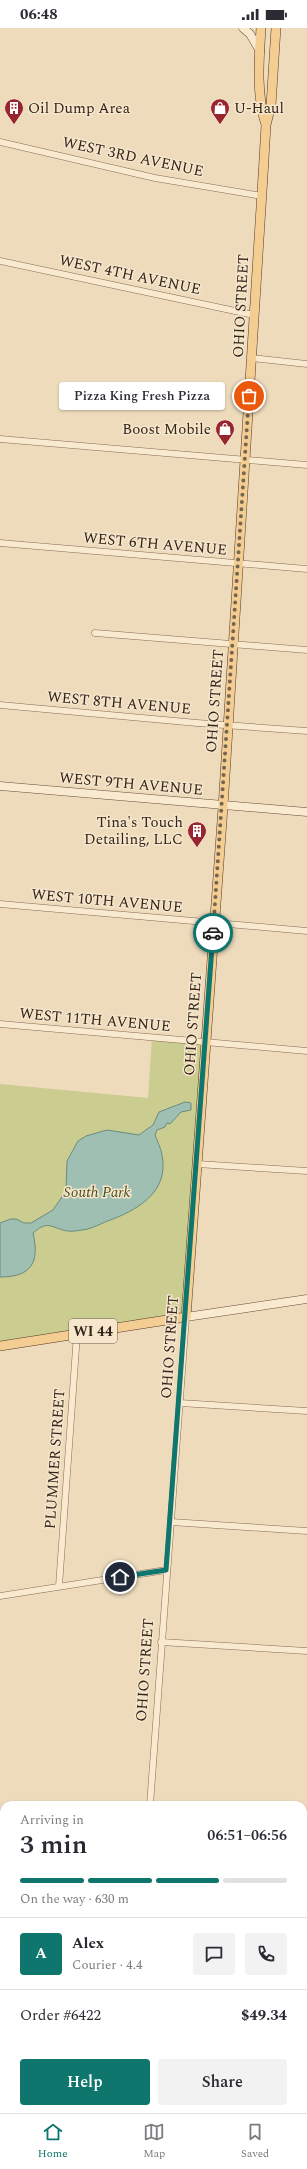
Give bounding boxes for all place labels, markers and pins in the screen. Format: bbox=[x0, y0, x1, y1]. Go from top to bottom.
building icon: Oil Dump Area bbox=[3, 97, 25, 125]
place label: Oil Dump Area bbox=[28, 97, 131, 120]
shop icon: U-Haul bbox=[209, 97, 231, 125]
place label: U-Haul bbox=[234, 97, 284, 120]
pin bbox=[232, 379, 266, 413]
callout: Pizza King Fresh Pizza bbox=[59, 382, 225, 410]
place label: Boost Mobile bbox=[122, 418, 211, 441]
shop icon: Boost Mobile bbox=[214, 418, 236, 446]
place label: Tina's Touch Detailing, LLC bbox=[84, 811, 183, 851]
building icon: Tina's Touch Detailing, LLC bbox=[186, 820, 208, 848]
pin bbox=[103, 1560, 137, 1594]

